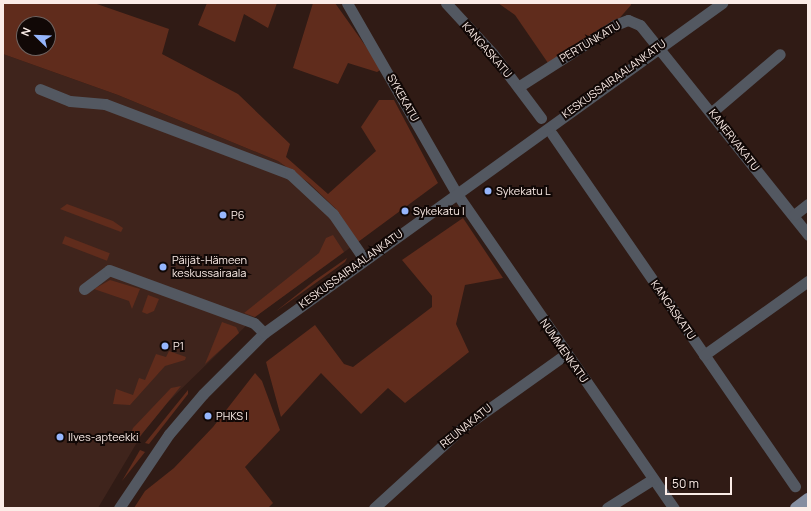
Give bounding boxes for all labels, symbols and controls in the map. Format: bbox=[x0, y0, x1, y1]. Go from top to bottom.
north arrow bbox=[16, 16, 56, 56]
street label: PERTUNKATU bbox=[557, 19, 623, 65]
street label: KANGASKATU bbox=[459, 20, 515, 80]
text: N bbox=[17, 25, 34, 38]
street label: KESKUSSAIRAALANKATU bbox=[560, 37, 668, 121]
street label: SYKEKATU bbox=[384, 72, 422, 124]
street label: KANERVAKATU bbox=[706, 107, 762, 173]
place label: Sykekatu L bbox=[496, 184, 551, 198]
marker: Sykekatu L bbox=[483, 186, 493, 196]
place label: Sykekatu I bbox=[413, 204, 465, 218]
marker: Sykekatu I bbox=[400, 206, 410, 216]
place label: P6 bbox=[231, 208, 244, 222]
marker: P6 bbox=[218, 210, 228, 220]
street label: KESKUSSAIRAALANKATU bbox=[297, 227, 405, 311]
place label: Päijät-Hämeen keskussairaala bbox=[172, 254, 247, 280]
marker: Päijät-Hämeen keskussairaala bbox=[157, 261, 169, 273]
street label: KANGASKATU bbox=[648, 278, 698, 342]
street label: NUMMENKATU bbox=[537, 317, 591, 385]
place label: P1 bbox=[173, 339, 184, 353]
marker: P1 bbox=[160, 341, 170, 351]
street label: REUNAKATU bbox=[438, 401, 494, 451]
place label: PHKS I bbox=[216, 409, 248, 423]
marker: PHKS I bbox=[203, 411, 213, 421]
place label: Ilves-apteekki bbox=[68, 430, 138, 444]
marker: Ilves-apteekki bbox=[55, 432, 65, 442]
scale bar bbox=[667, 469, 734, 495]
text: 50 m bbox=[672, 475, 699, 492]

